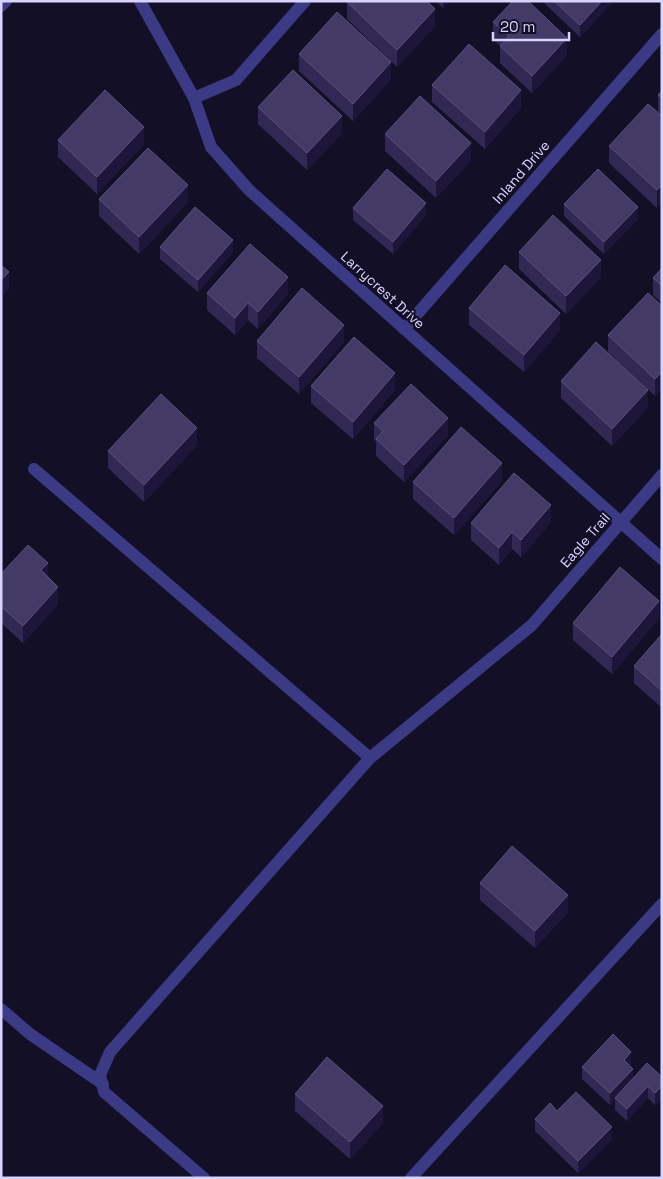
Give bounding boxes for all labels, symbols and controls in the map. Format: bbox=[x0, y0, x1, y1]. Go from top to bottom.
scale bar bbox=[493, 10, 569, 42]
text: 20 m bbox=[500, 17, 535, 36]
street label: Inland Drive bbox=[489, 137, 553, 207]
street label: Larrycrest Drive bbox=[337, 247, 429, 333]
street label: Eagle Trail bbox=[556, 509, 614, 571]

